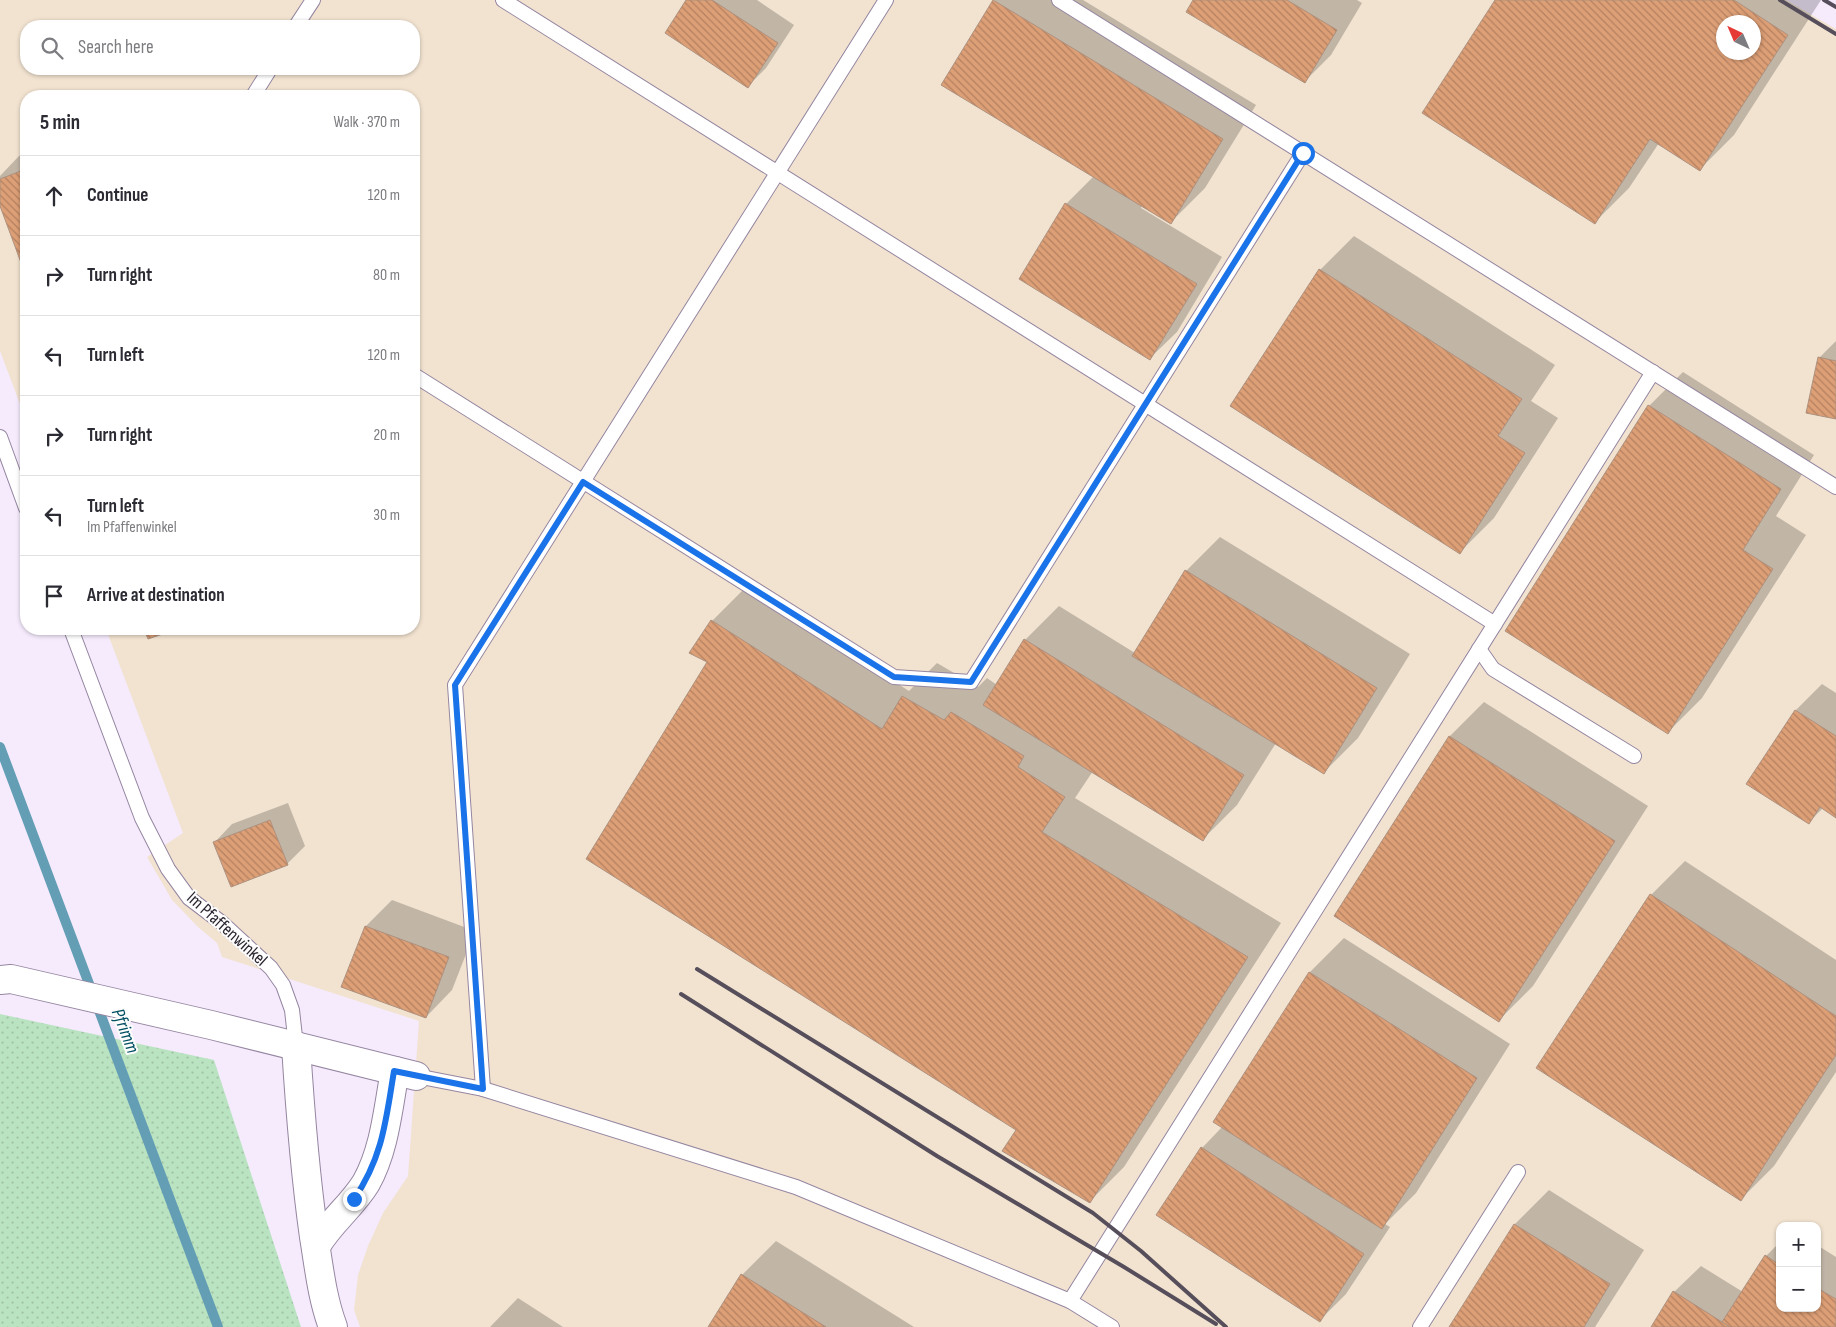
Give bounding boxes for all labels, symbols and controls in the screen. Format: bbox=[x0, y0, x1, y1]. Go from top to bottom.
north arrow bbox=[1716, 15, 1761, 60]
search box bbox=[20, 20, 420, 75]
icon: search bbox=[38, 34, 66, 62]
text: Search here bbox=[78, 36, 154, 59]
text: 5 min bbox=[40, 110, 80, 135]
text: Walk · 370 m bbox=[333, 113, 400, 132]
route start bbox=[1292, 142, 1315, 165]
icon: ahead bbox=[40, 182, 68, 210]
text: Continue bbox=[87, 184, 148, 207]
text: 120 m bbox=[368, 186, 400, 205]
icon: right bbox=[40, 262, 68, 290]
text: Turn right bbox=[87, 264, 152, 287]
text: 80 m bbox=[373, 266, 400, 285]
icon: left bbox=[40, 342, 68, 370]
text: Turn left bbox=[87, 344, 144, 367]
text: 120 m bbox=[368, 346, 400, 365]
icon: right bbox=[40, 422, 68, 450]
text: Turn right bbox=[87, 424, 152, 447]
text: 20 m bbox=[373, 426, 400, 445]
text: Turn left bbox=[87, 495, 144, 518]
icon: left bbox=[40, 502, 68, 530]
text: 30 m bbox=[373, 506, 400, 525]
text: Im Pfaffenwinkel bbox=[87, 518, 177, 537]
icon: arrive bbox=[40, 582, 68, 610]
text: Arrive at destination bbox=[87, 584, 225, 607]
street label: Im Pfaffenwinkel bbox=[182, 887, 272, 971]
water label: Pfrimm bbox=[106, 1005, 144, 1057]
route end bbox=[343, 1188, 366, 1211]
map controls bbox=[1776, 1222, 1821, 1312]
button: + bbox=[1776, 1222, 1821, 1267]
button: − bbox=[1776, 1267, 1821, 1312]

